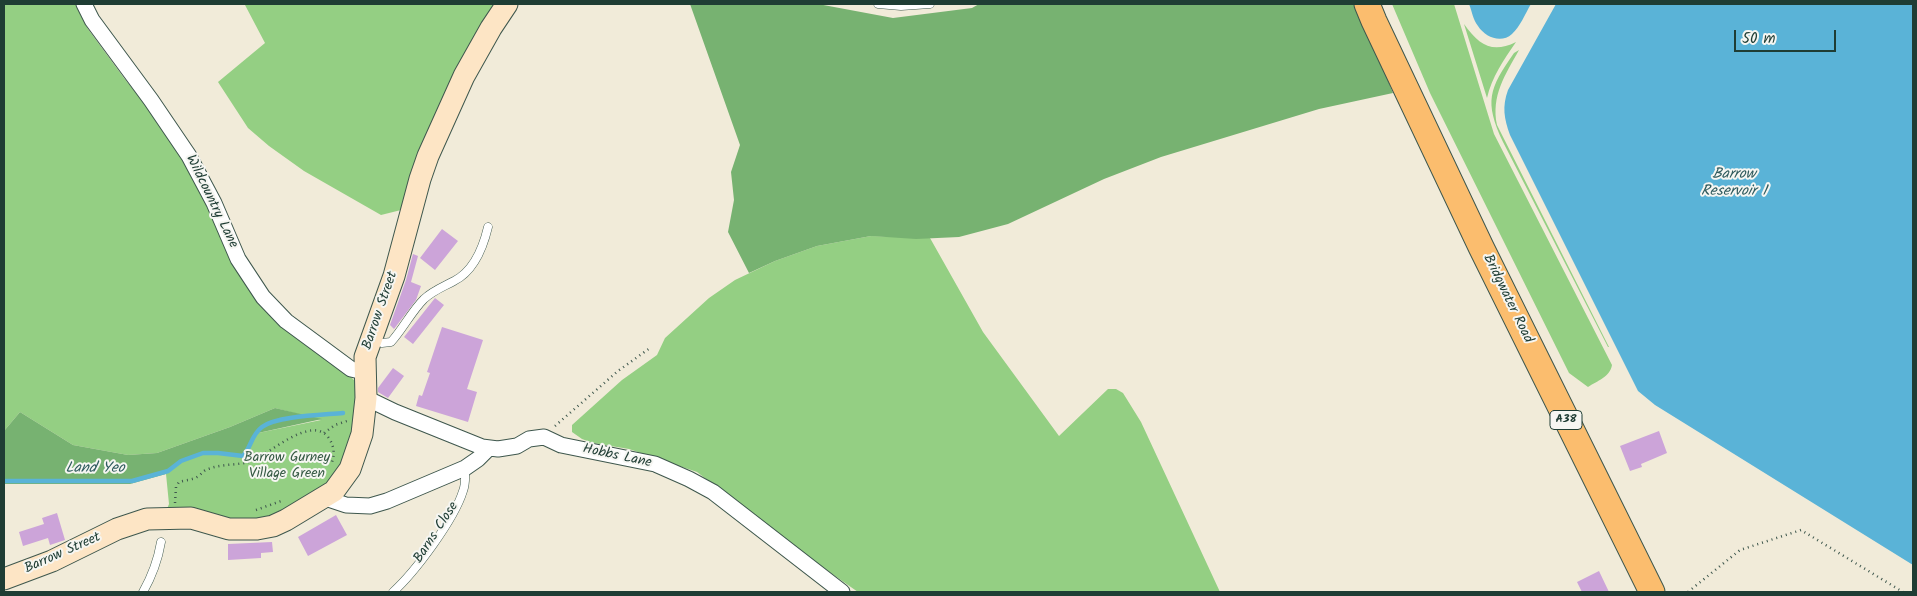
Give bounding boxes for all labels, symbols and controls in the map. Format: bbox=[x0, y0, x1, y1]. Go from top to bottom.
scale bar bbox=[1737, 20, 1840, 52]
text: 50 m bbox=[1742, 27, 1776, 51]
street label: Wildcountry Lane bbox=[181, 153, 241, 251]
water label: Barrow Reservoir 1 bbox=[1701, 166, 1767, 201]
street label: Bridgwater Road bbox=[1478, 252, 1536, 346]
street label: Barrow Street bbox=[360, 270, 402, 352]
road number: A38 bbox=[1550, 410, 1582, 430]
street label: Hobbs Lane bbox=[581, 442, 653, 472]
park label: Barrow Gurney Village Green bbox=[244, 451, 330, 484]
water label: Land Yeo bbox=[66, 460, 124, 478]
street label: Barns Close bbox=[411, 499, 463, 567]
street label: Barrow Street bbox=[22, 530, 104, 578]

